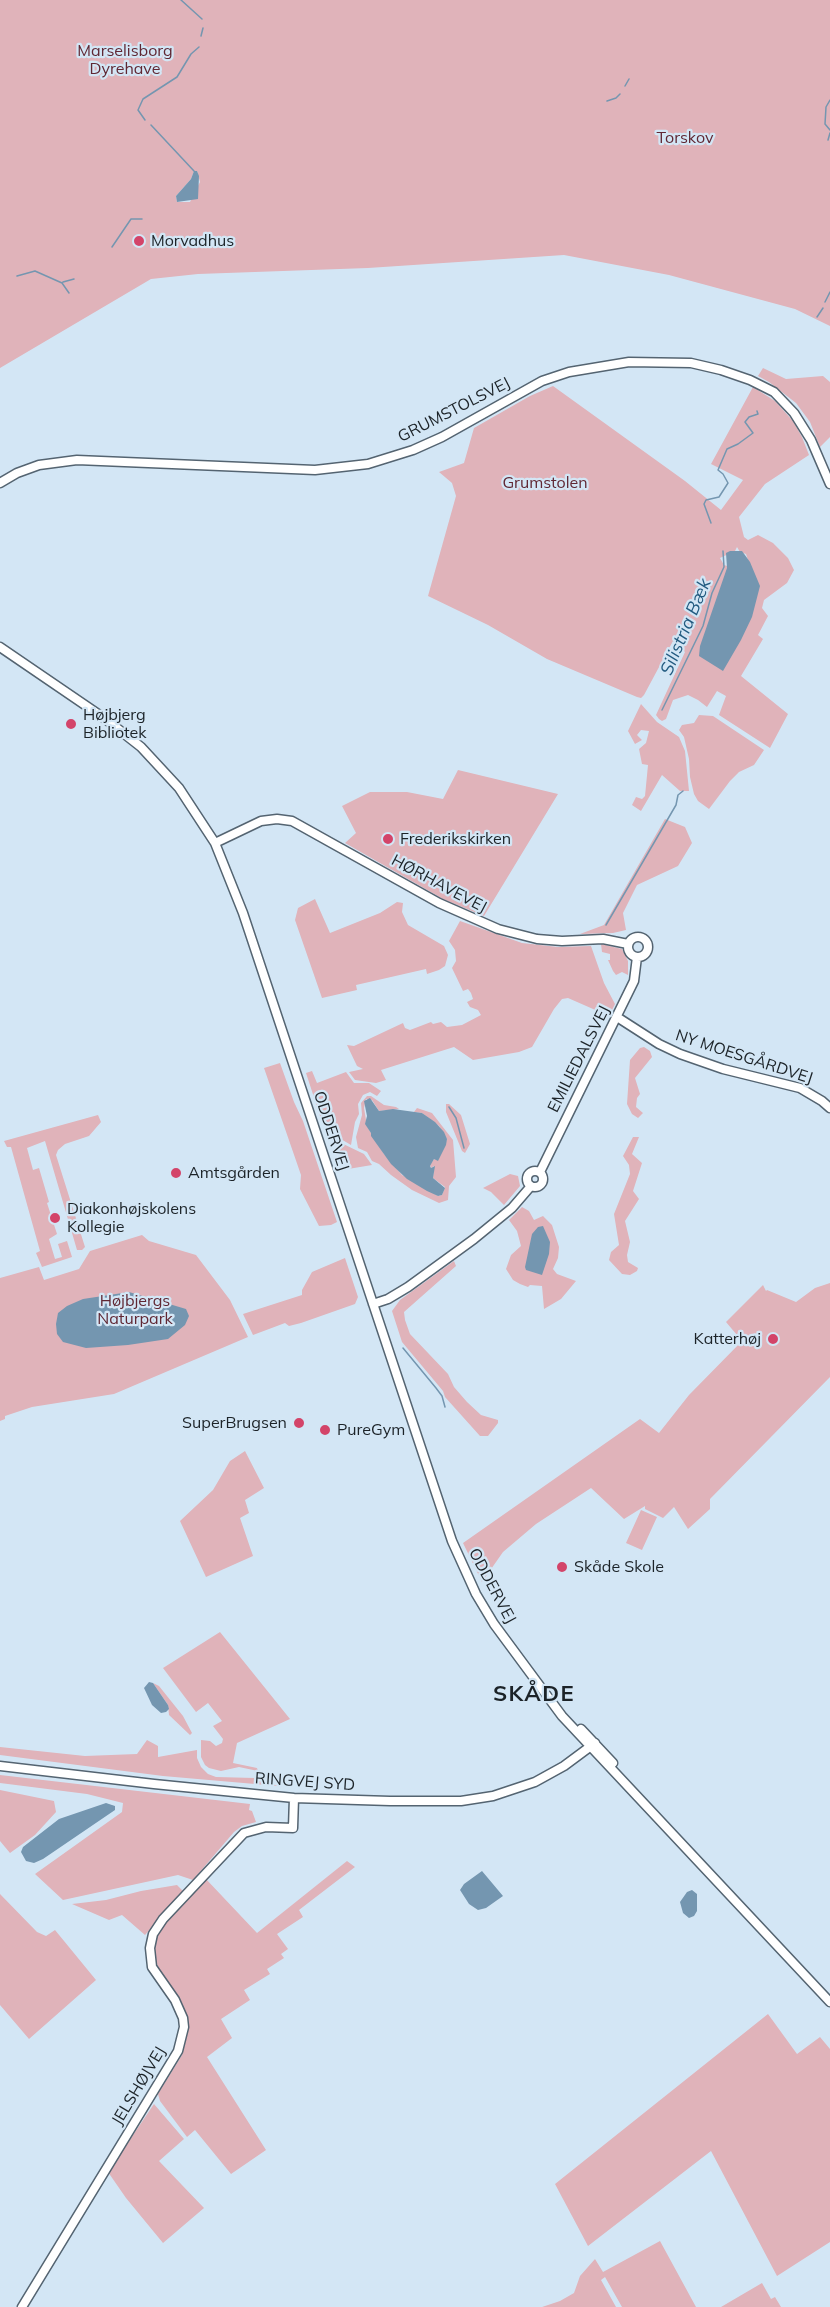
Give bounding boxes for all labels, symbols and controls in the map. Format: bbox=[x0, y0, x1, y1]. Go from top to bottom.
park label: Marselisborg Dyrehave bbox=[77, 41, 173, 79]
park label: Torskov bbox=[657, 128, 713, 148]
place label: Morvadhus bbox=[151, 231, 234, 251]
marker: Morvadhus bbox=[132, 234, 146, 248]
street label: GRUMSTOLSVEJ bbox=[395, 373, 513, 447]
park label: Grumstolen bbox=[502, 473, 588, 493]
water label: Silistria Bæk bbox=[656, 575, 716, 679]
place label: Højbjerg Bibliotek bbox=[83, 705, 146, 743]
marker: Højbjerg Bibliotek bbox=[64, 717, 78, 731]
place label: Frederikskirken bbox=[400, 829, 511, 849]
marker: Frederikskirken bbox=[381, 832, 395, 846]
street label: HØRHAVEVEJ bbox=[388, 851, 490, 917]
street label: EMILIEDALSVEJ bbox=[544, 1002, 614, 1116]
street label: NY MOESGÅRDVEJ bbox=[673, 1026, 815, 1088]
street label: ODDERVEJ bbox=[309, 1089, 353, 1173]
place label: Amtsgården bbox=[188, 1163, 280, 1183]
marker: Amtsgården bbox=[169, 1166, 183, 1180]
place label: Diakonhøjskolens Kollegie bbox=[67, 1199, 196, 1237]
marker: Diakonhøjskolens Kollegie bbox=[48, 1211, 62, 1225]
park label: Højbjergs Naturpark bbox=[97, 1291, 173, 1329]
place label: Katterhøj bbox=[694, 1329, 761, 1349]
marker: Katterhøj bbox=[766, 1332, 780, 1346]
place label: SuperBrugsen bbox=[182, 1413, 287, 1433]
marker: SuperBrugsen bbox=[292, 1416, 306, 1430]
place label: PureGym bbox=[337, 1420, 405, 1440]
marker: PureGym bbox=[318, 1423, 332, 1437]
street label: ODDERVEJ bbox=[464, 1545, 520, 1627]
place label: Skåde Skole bbox=[574, 1557, 664, 1577]
marker: Skåde Skole bbox=[555, 1560, 569, 1574]
district label: SKÅDE bbox=[493, 1681, 575, 1707]
street label: RINGVEJ SYD bbox=[254, 1769, 356, 1795]
street label: JELSHØJVEJ bbox=[108, 2043, 170, 2129]

